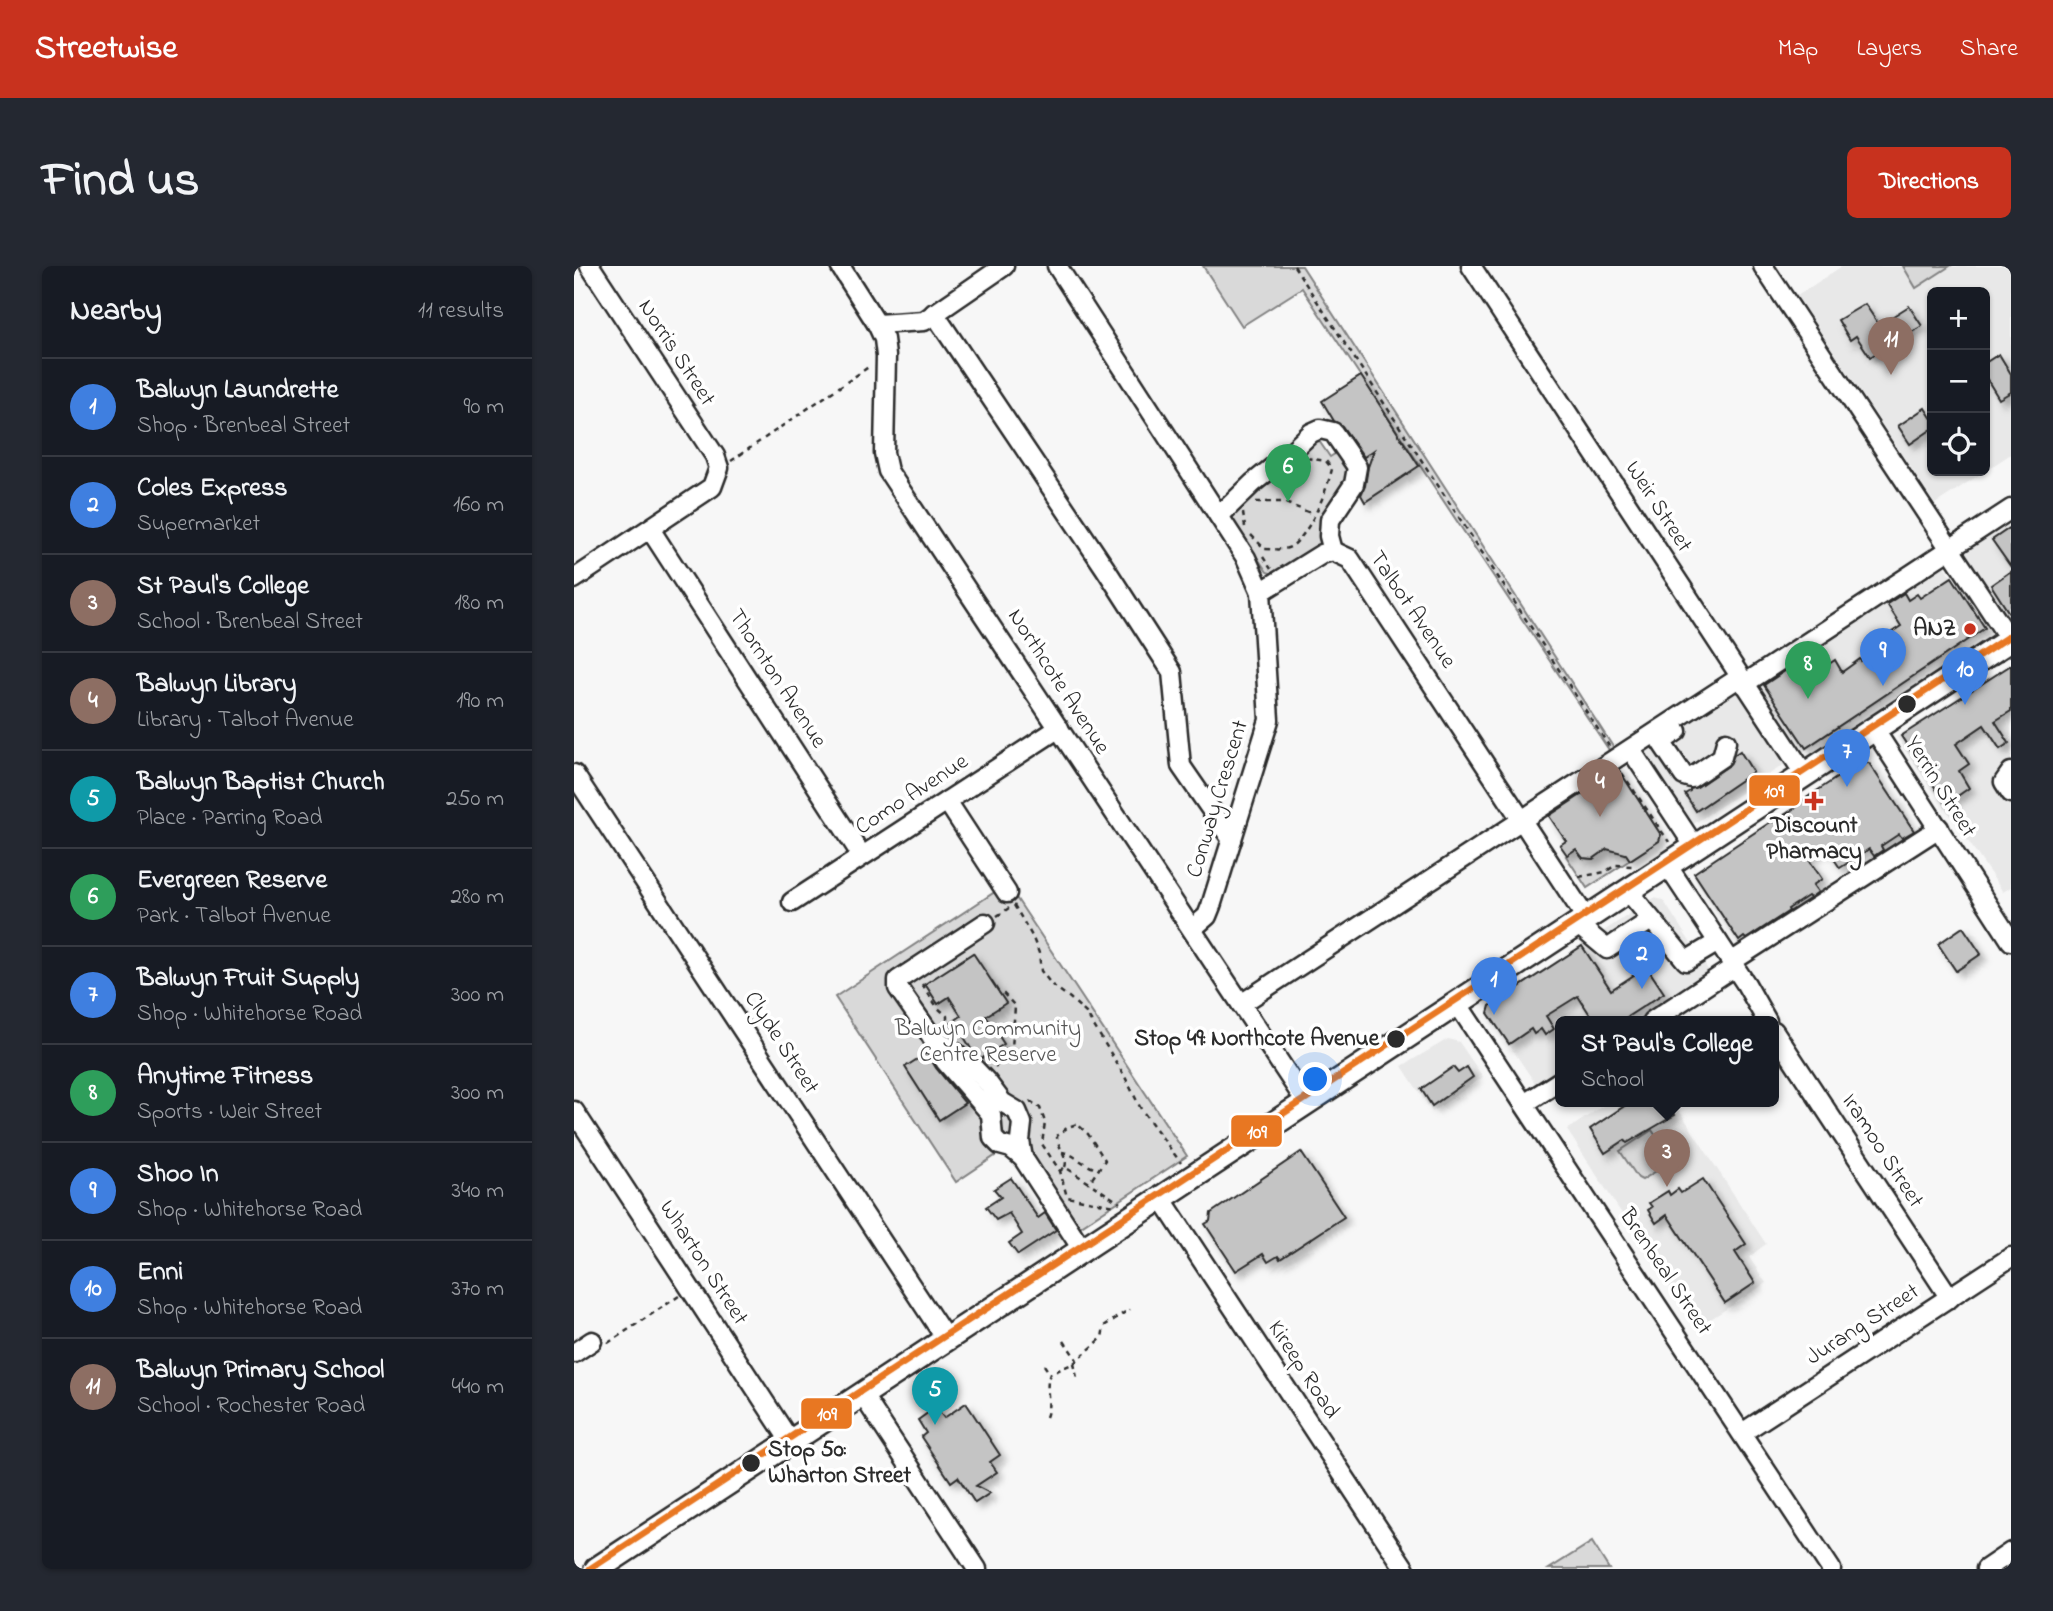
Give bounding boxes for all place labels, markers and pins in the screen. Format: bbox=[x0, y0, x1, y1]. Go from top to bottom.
pin: 11 bbox=[1868, 317, 1914, 375]
pin: 6 bbox=[1265, 444, 1311, 502]
place label: ANZ bbox=[1913, 613, 1956, 646]
marker: ANZ bbox=[1962, 621, 1978, 637]
pin: 9 bbox=[1860, 628, 1906, 686]
pin: 8 bbox=[1785, 641, 1831, 699]
pin: 10 bbox=[1942, 647, 1988, 705]
unlabelled marker bbox=[1896, 693, 1918, 715]
pin: 7 bbox=[1824, 729, 1870, 787]
pin: 4 bbox=[1577, 759, 1623, 817]
marker: Discount Pharmacy bbox=[1806, 793, 1822, 809]
place label: Discount Pharmacy bbox=[1766, 810, 1862, 871]
pin: 2 bbox=[1619, 931, 1665, 989]
pin: 1 bbox=[1471, 957, 1517, 1015]
place label: Stop 49: Northcote Avenue bbox=[1134, 1023, 1380, 1056]
marker: Stop 49: Northcote Avenue bbox=[1385, 1028, 1407, 1050]
pin: 3 bbox=[1644, 1129, 1690, 1187]
pin: 5 bbox=[912, 1367, 958, 1425]
place label: Stop 50: Wharton Street bbox=[768, 1434, 911, 1493]
marker: Stop 50: Wharton Street bbox=[740, 1452, 762, 1474]

